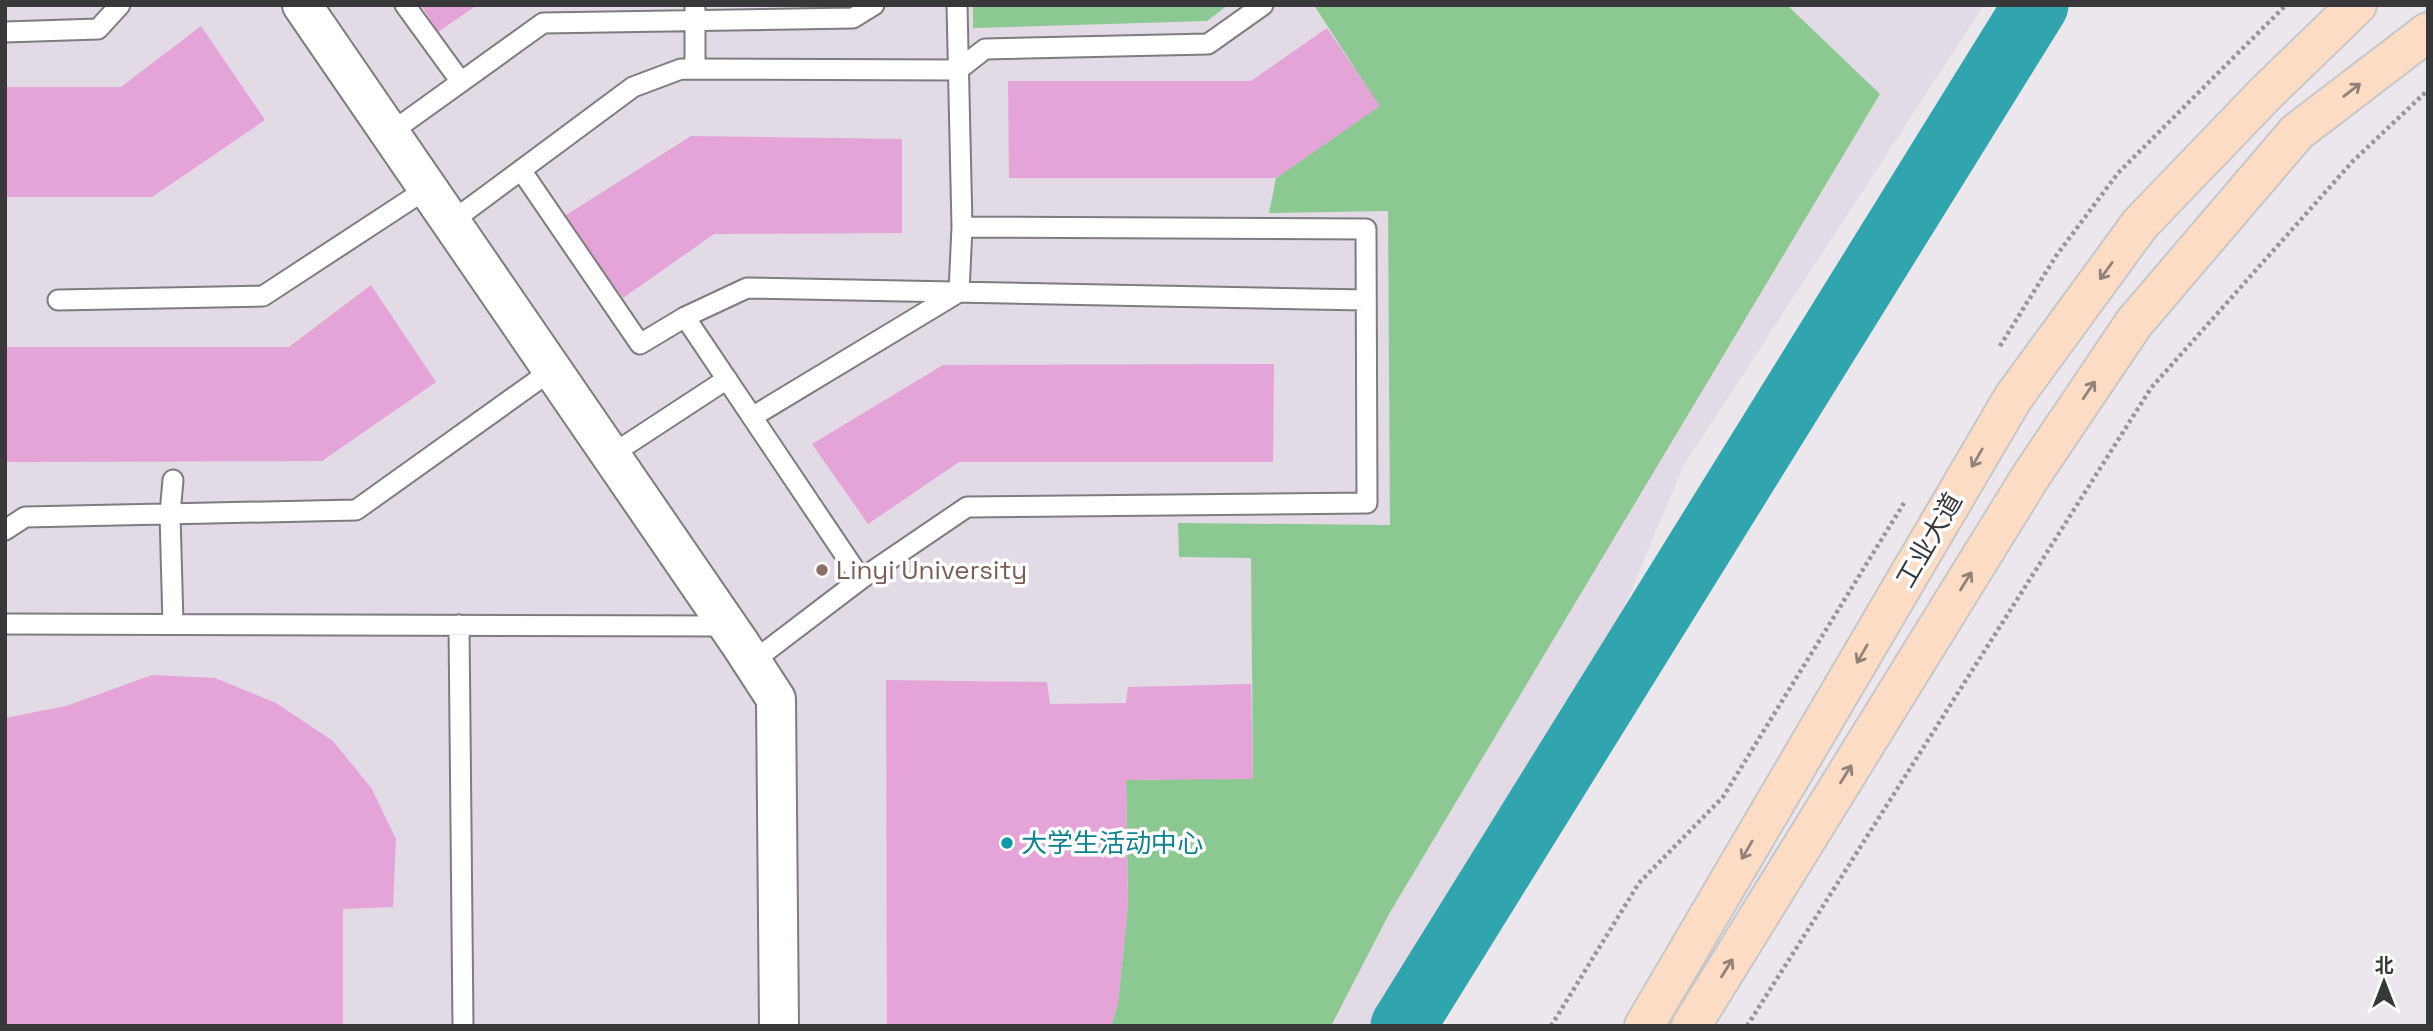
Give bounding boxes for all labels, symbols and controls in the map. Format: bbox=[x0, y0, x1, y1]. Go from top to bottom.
one-way arrow bbox=[2342, 83, 2360, 98]
one-way arrow bbox=[2099, 261, 2114, 280]
one-way arrow bbox=[2082, 380, 2096, 400]
one-way arrow bbox=[1970, 448, 1984, 468]
street label: 工业大道 bbox=[1888, 486, 1970, 594]
place label: Linyi University bbox=[836, 553, 1027, 587]
marker: Linyi University bbox=[814, 562, 830, 578]
one-way arrow bbox=[1959, 572, 1974, 591]
one-way arrow bbox=[1855, 644, 1869, 664]
one-way arrow bbox=[1840, 765, 1854, 785]
place label: 大学生活动中心 bbox=[1021, 826, 1203, 860]
marker: 大学生活动中心 bbox=[999, 835, 1015, 851]
one-way arrow bbox=[1740, 840, 1754, 860]
north arrow bbox=[2349, 947, 2419, 1017]
text: 北 bbox=[2374, 953, 2394, 978]
one-way arrow bbox=[1720, 958, 1734, 978]

